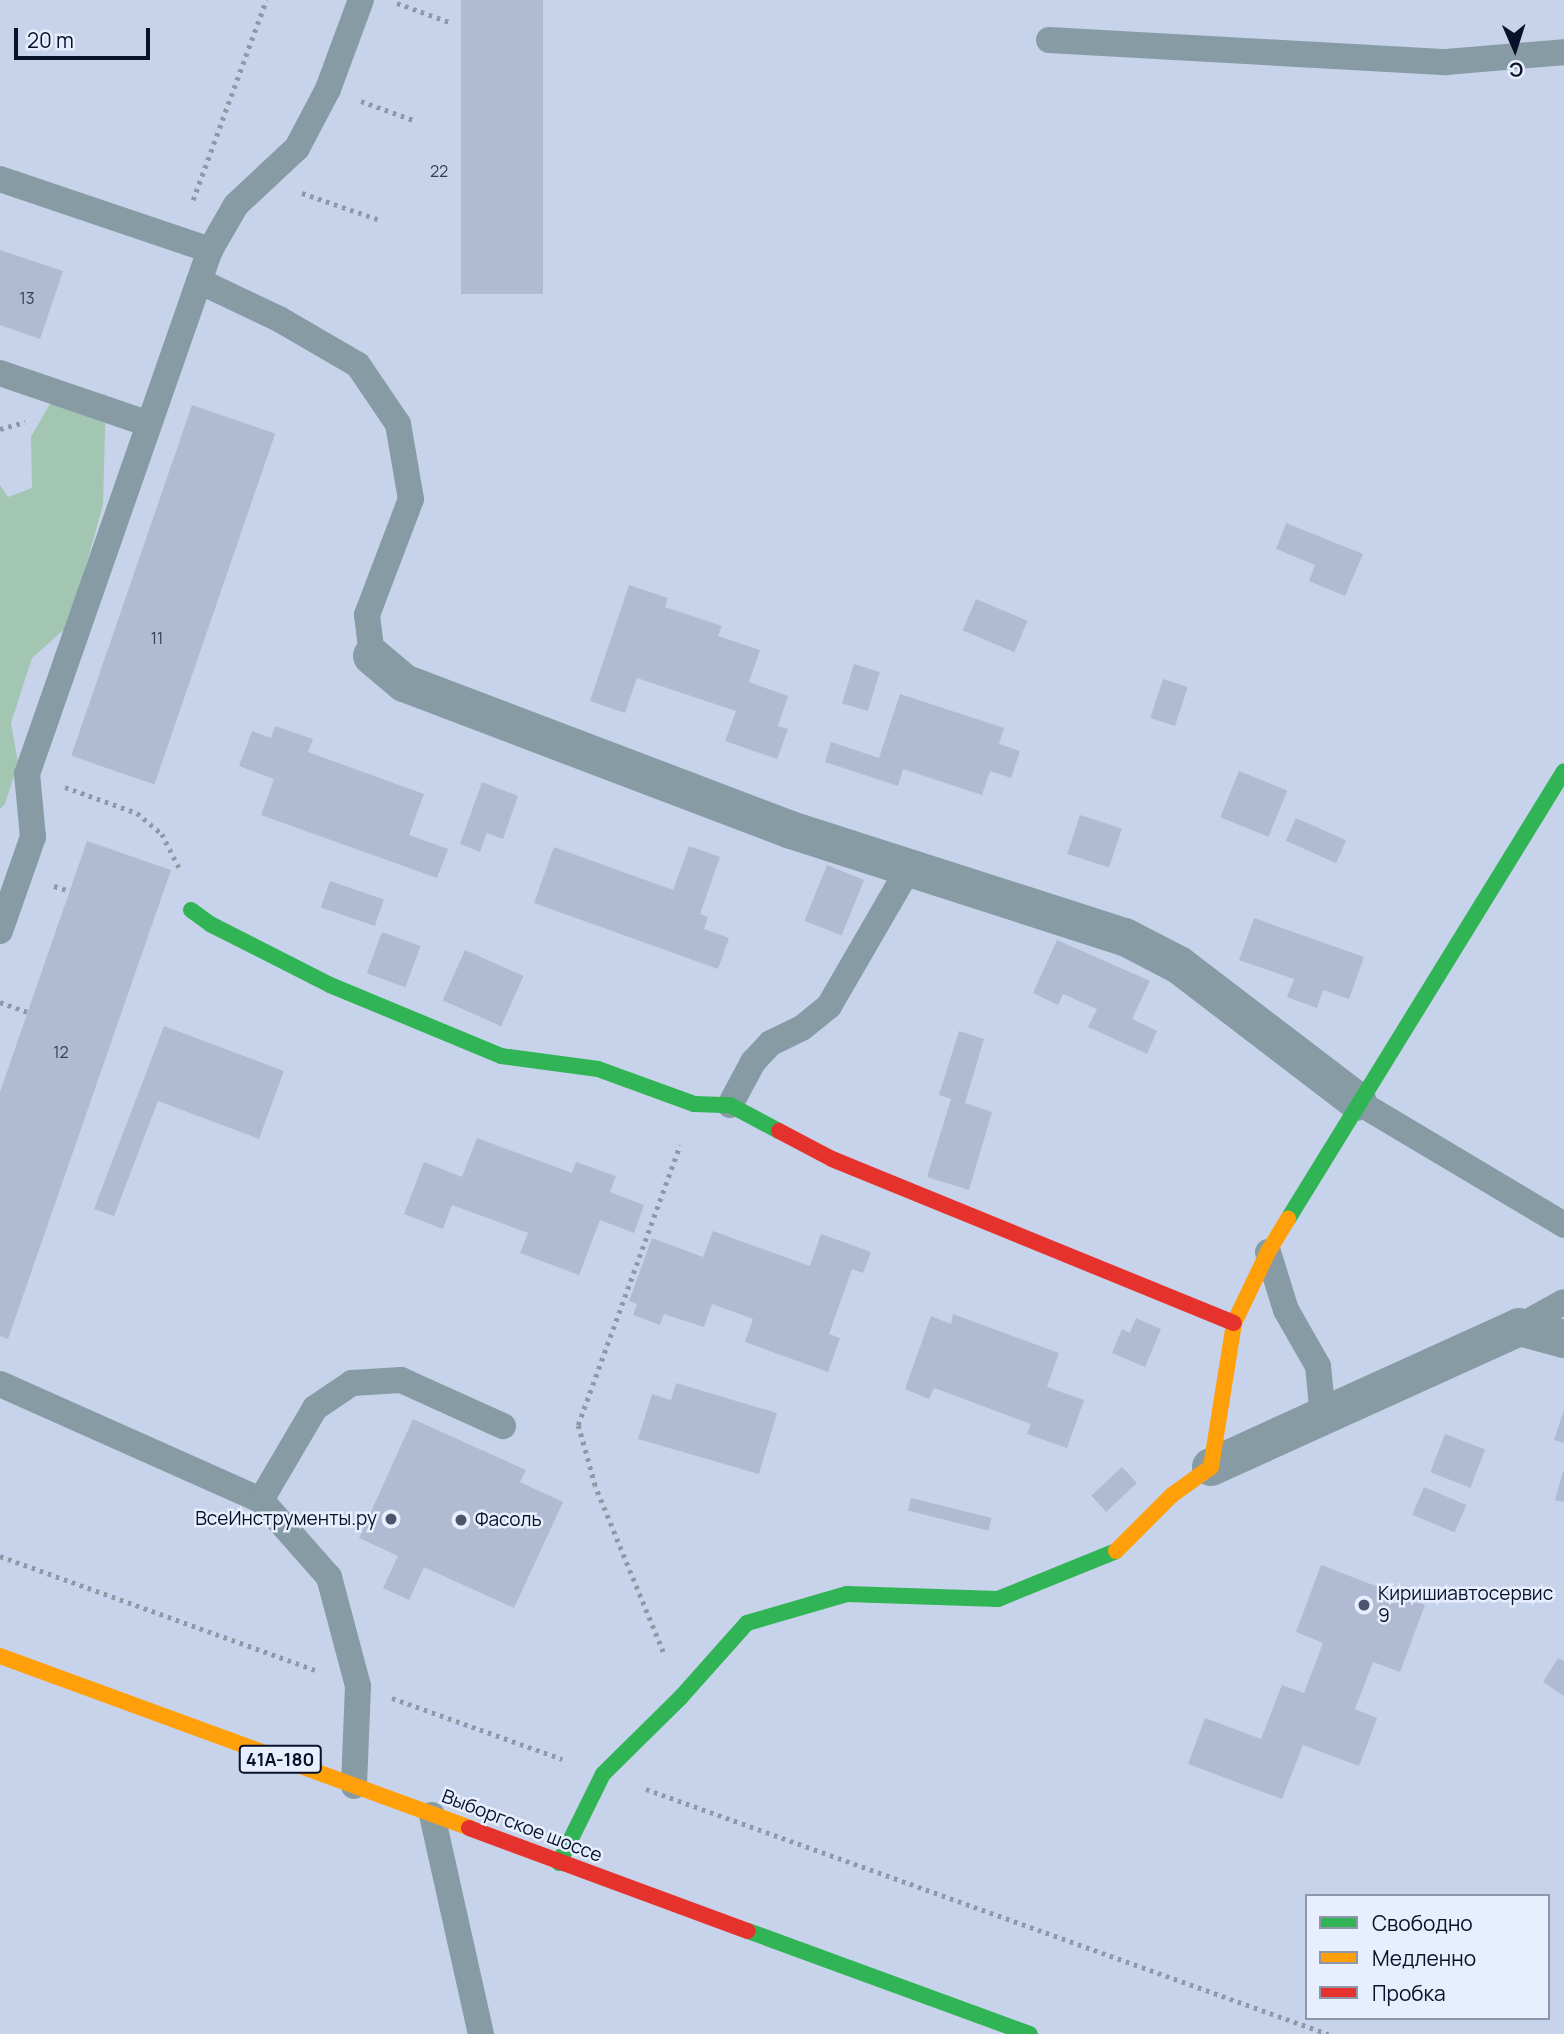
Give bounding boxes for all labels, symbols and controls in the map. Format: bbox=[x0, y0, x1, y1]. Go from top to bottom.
scale bar bbox=[18, 14, 154, 58]
north arrow bbox=[1480, 14, 1550, 84]
text: 20 m bbox=[27, 26, 74, 54]
text: С bbox=[1508, 57, 1524, 83]
house number: 22 bbox=[430, 161, 448, 181]
house number: 13 bbox=[19, 288, 35, 308]
house number: 11 bbox=[151, 628, 163, 648]
house number: 12 bbox=[53, 1042, 69, 1062]
place label: ВсеИнструменты.ру bbox=[195, 1508, 377, 1530]
place label: Фасоль bbox=[475, 1509, 542, 1531]
marker: ВсеИнструменты.ру bbox=[383, 1511, 399, 1527]
marker: Фасоль bbox=[453, 1512, 469, 1528]
place label: Киришиавтосервис 9 bbox=[1378, 1583, 1553, 1627]
marker: Киришиавтосервис 9 bbox=[1356, 1597, 1372, 1613]
road number: 41А-180 bbox=[238, 1744, 322, 1774]
street label: Выборгское шоссе bbox=[439, 1785, 605, 1867]
legend bbox=[1305, 1894, 1550, 2020]
text: Свободно bbox=[1372, 1909, 1473, 1937]
text: Медленно bbox=[1372, 1944, 1476, 1972]
text: Пробка bbox=[1372, 1979, 1446, 2007]

